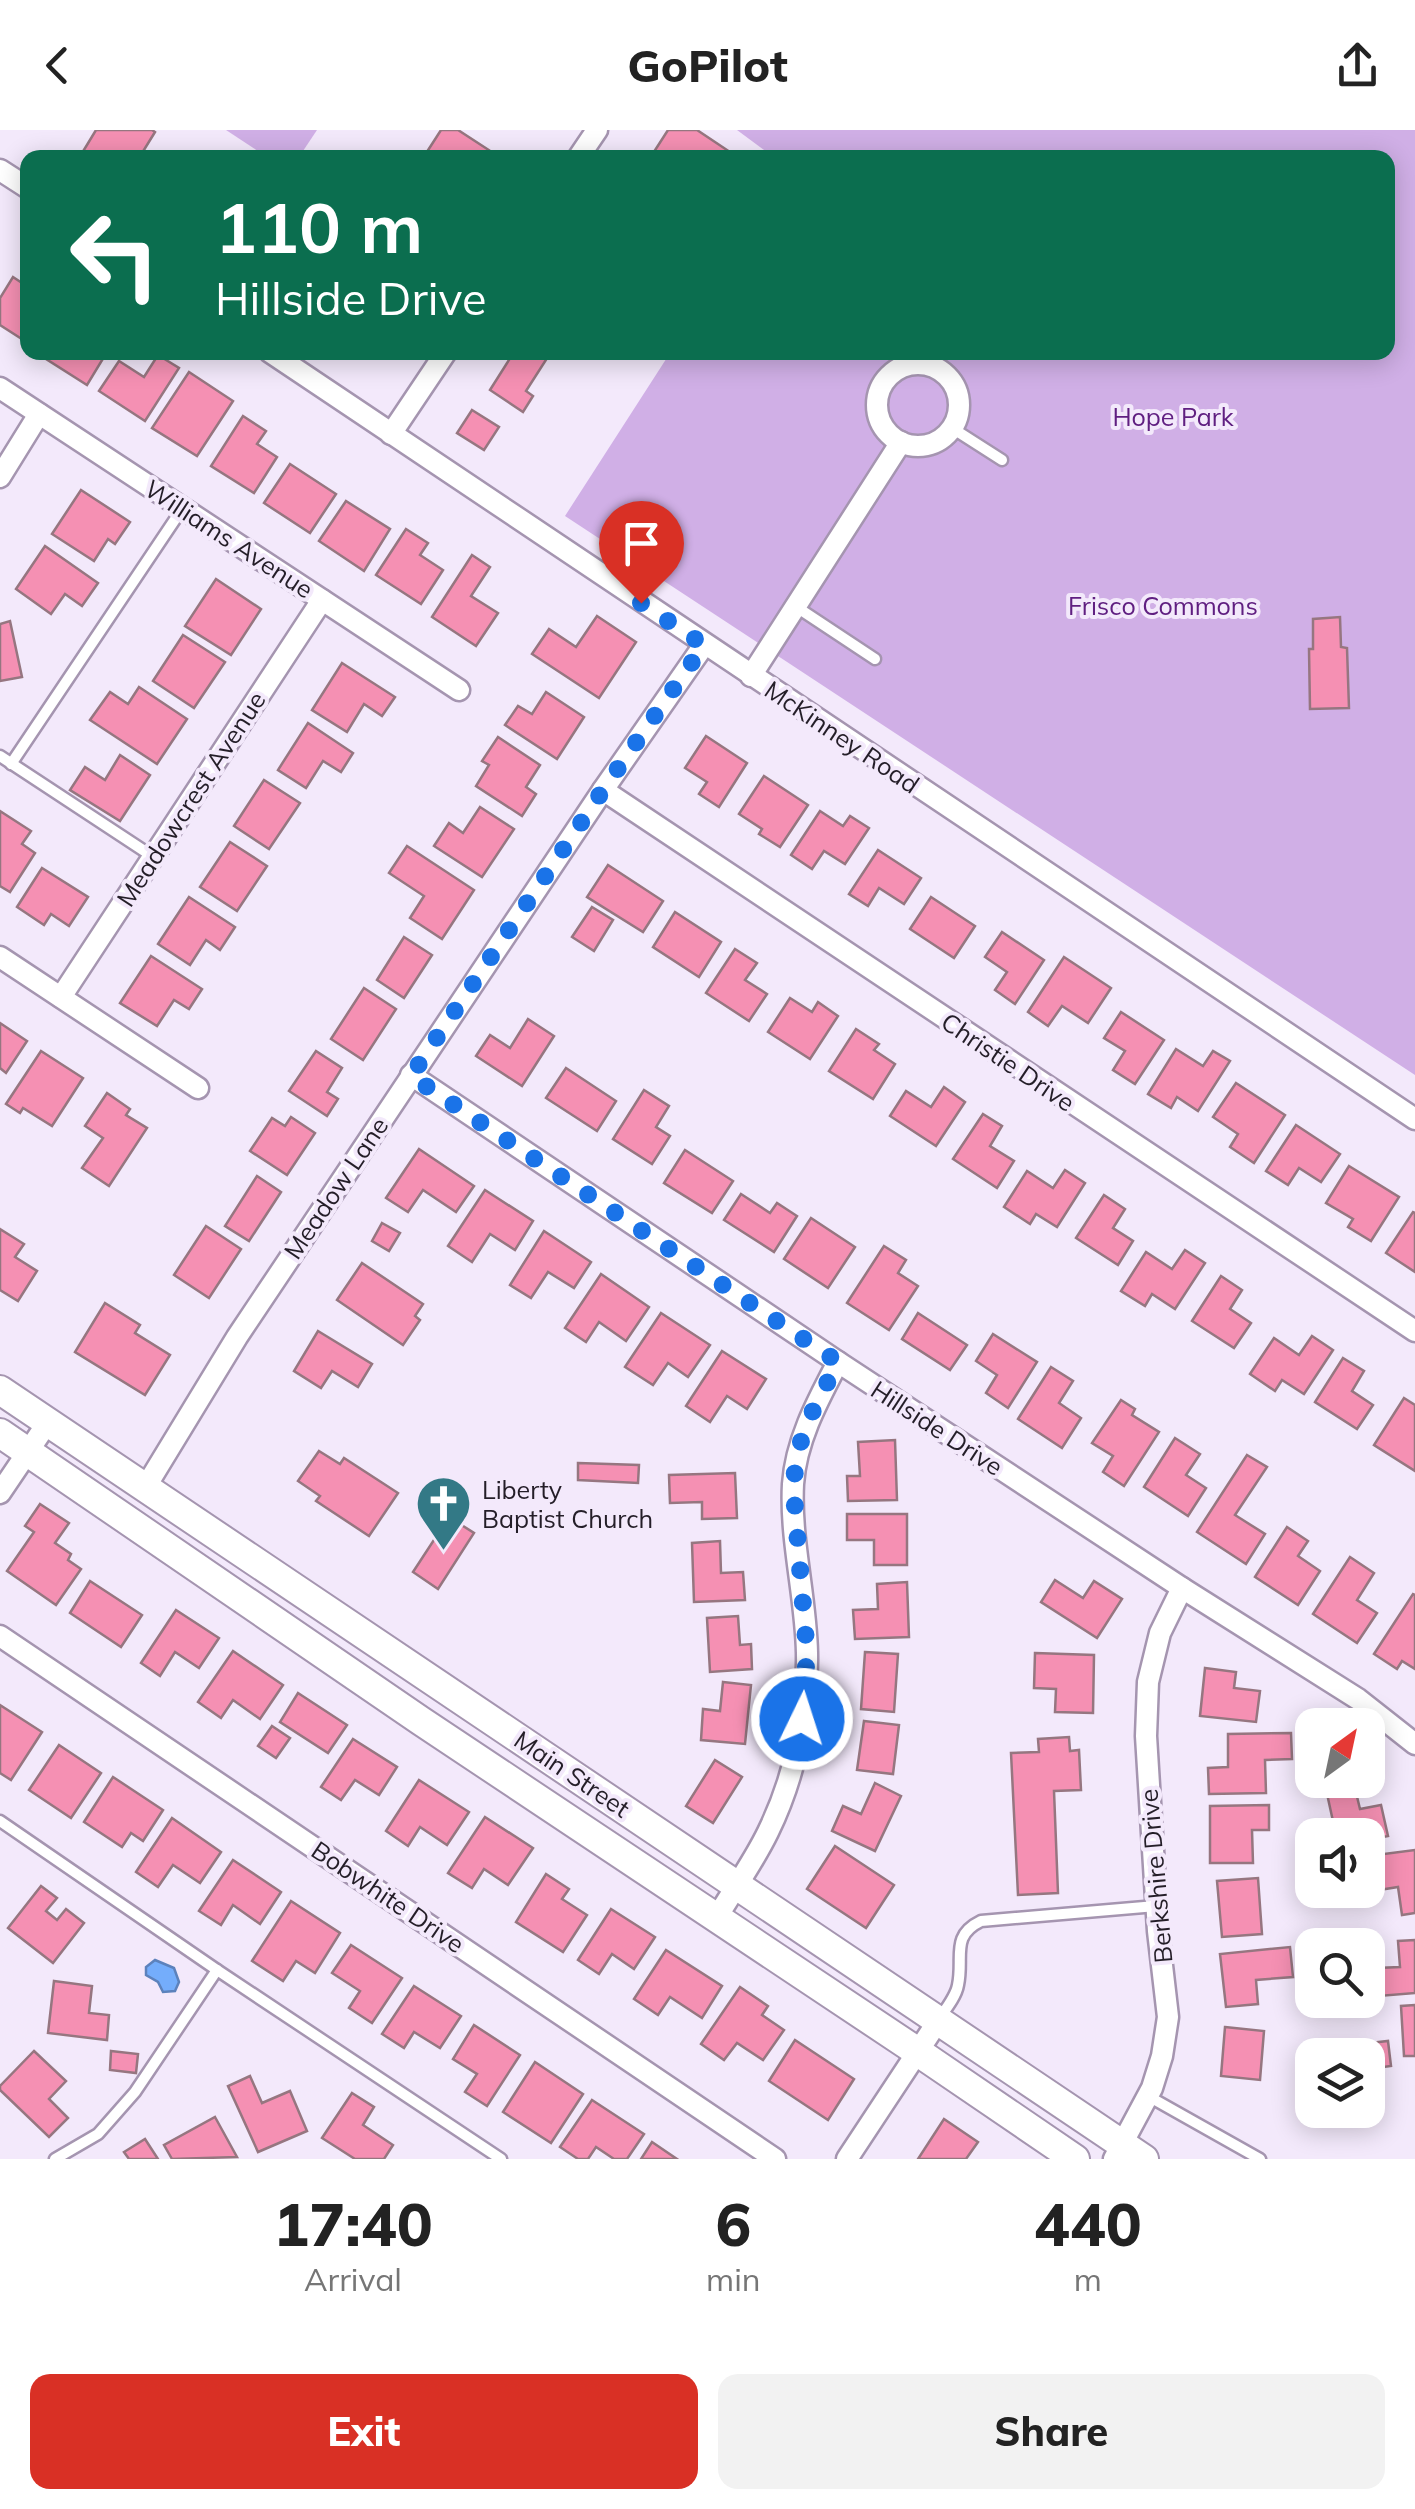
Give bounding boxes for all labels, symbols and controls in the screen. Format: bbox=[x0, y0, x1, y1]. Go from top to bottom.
text: GoPilot bbox=[627, 37, 788, 93]
icon: back bbox=[30, 38, 85, 93]
icon: share bbox=[1330, 38, 1385, 93]
text: 110 m bbox=[215, 183, 423, 271]
icon: left bbox=[50, 190, 180, 320]
text: Hillside Drive bbox=[215, 270, 487, 326]
park label: Hope Park bbox=[1112, 401, 1235, 432]
street label: Williams Avenue bbox=[139, 473, 319, 605]
pin bbox=[599, 501, 684, 604]
icon: arrive bbox=[614, 516, 669, 571]
park label: Frisco Commons bbox=[1068, 590, 1258, 621]
street label: McKinney Road bbox=[759, 674, 925, 800]
street label: Meadowcrest Avenue bbox=[109, 685, 272, 912]
street label: Christie Drive bbox=[936, 1006, 1081, 1118]
street label: Meadow Lane bbox=[277, 1111, 394, 1264]
street label: Hillside Drive bbox=[866, 1373, 1009, 1482]
church icon: Liberty Baptist Church bbox=[413, 1474, 473, 1553]
place label: Liberty Baptist Church bbox=[482, 1474, 653, 1534]
position arrow bbox=[750, 1667, 854, 1771]
north arrow bbox=[1295, 1708, 1385, 1798]
map controls bbox=[1295, 1708, 1385, 2128]
street label: Main Street bbox=[509, 1724, 636, 1824]
street label: Berkshire Drive bbox=[1132, 1788, 1179, 1964]
button: sound bbox=[1295, 1818, 1385, 1908]
street label: Bobwhite Drive bbox=[306, 1834, 471, 1959]
button: search bbox=[1295, 1928, 1385, 2018]
button: layers bbox=[1295, 2038, 1385, 2128]
text: 17:40 bbox=[273, 2186, 433, 2261]
text: 6 bbox=[715, 2186, 751, 2261]
text: 440 bbox=[1034, 2186, 1142, 2261]
text: Arrival bbox=[304, 2259, 402, 2299]
text: min bbox=[706, 2259, 761, 2299]
text: m bbox=[1074, 2259, 1102, 2299]
button: Exit bbox=[30, 2374, 698, 2489]
button: Share bbox=[718, 2374, 1385, 2489]

